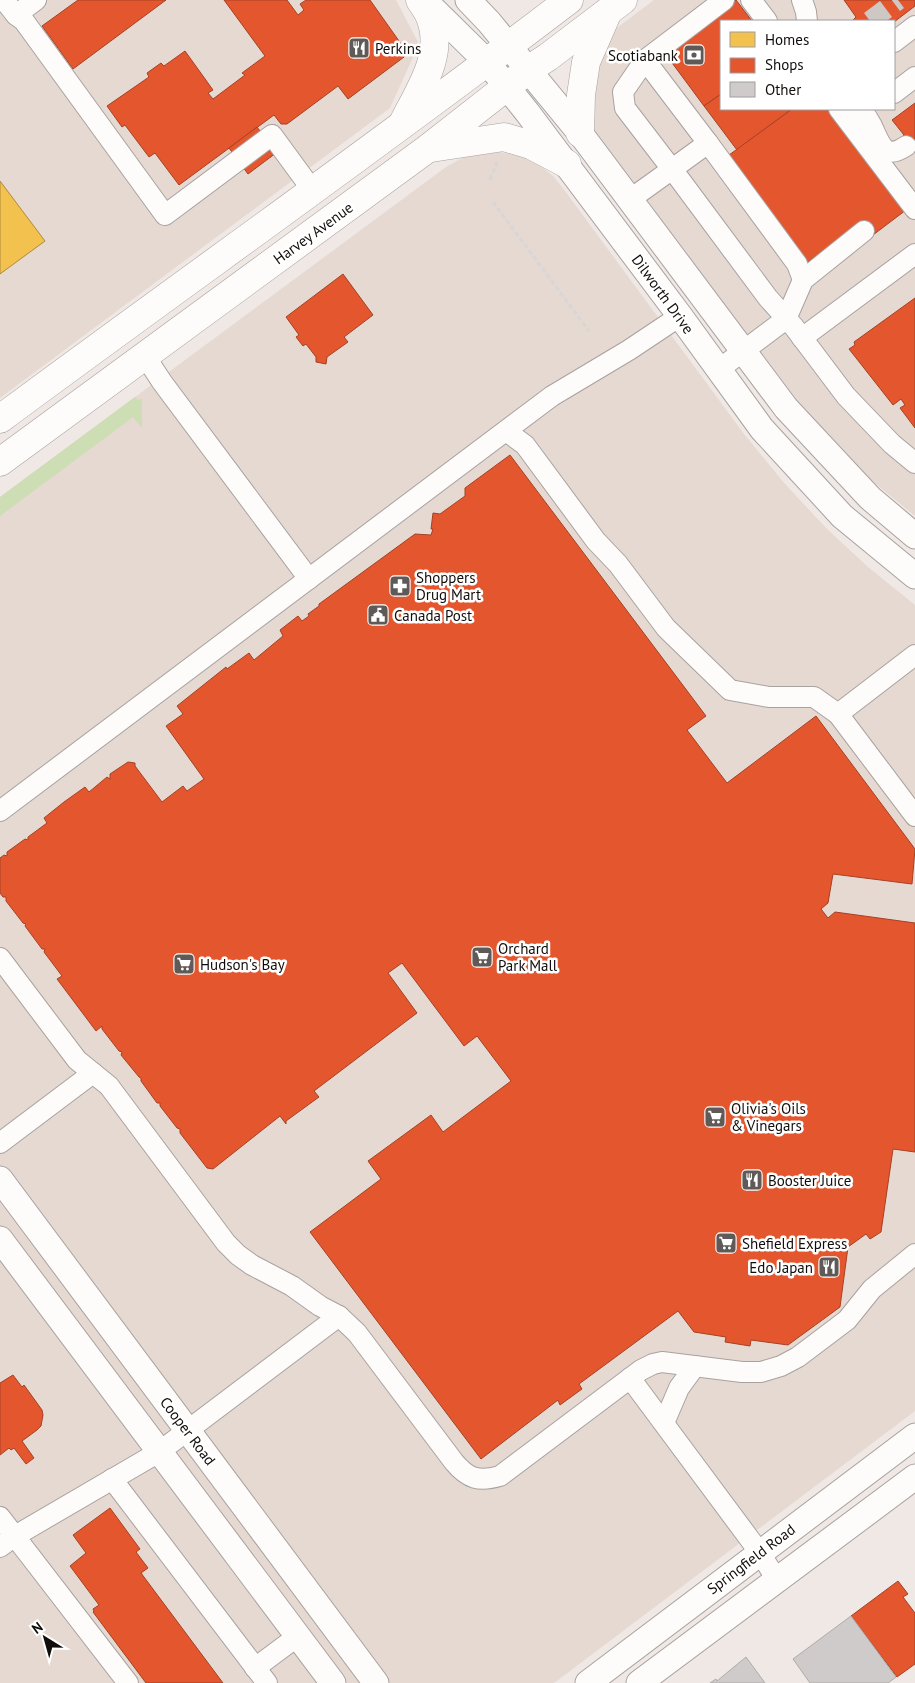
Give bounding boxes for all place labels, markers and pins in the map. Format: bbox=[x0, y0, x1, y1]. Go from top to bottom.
restaurant icon: Perkins bbox=[347, 36, 371, 60]
place label: Perkins bbox=[375, 39, 421, 58]
bank icon: Scotiabank bbox=[682, 43, 706, 67]
place label: Scotiabank bbox=[608, 46, 679, 65]
place label: Shoppers Drug Mart bbox=[416, 568, 481, 604]
pharmacy icon: Shoppers Drug Mart bbox=[388, 574, 412, 598]
public building icon: Canada Post bbox=[366, 603, 390, 627]
place label: Canada Post bbox=[394, 606, 472, 625]
place label: Orchard Park Mall bbox=[498, 939, 558, 975]
supermarket icon: Orchard Park Mall bbox=[470, 945, 494, 969]
supermarket icon: Hudson's Bay bbox=[172, 952, 196, 976]
place label: Hudson's Bay bbox=[200, 955, 285, 974]
place label: Olivia's Oils & Vinegars bbox=[731, 1099, 806, 1135]
supermarket icon: Olivia's Oils & Vinegars bbox=[703, 1105, 727, 1129]
restaurant icon: Booster Juice bbox=[740, 1168, 764, 1192]
place label: Booster Juice bbox=[768, 1171, 851, 1190]
supermarket icon: Shefield Express bbox=[714, 1231, 738, 1255]
place label: Shefield Express bbox=[742, 1234, 847, 1253]
restaurant icon: Edo Japan bbox=[817, 1255, 841, 1279]
place label: Edo Japan bbox=[749, 1258, 813, 1277]

